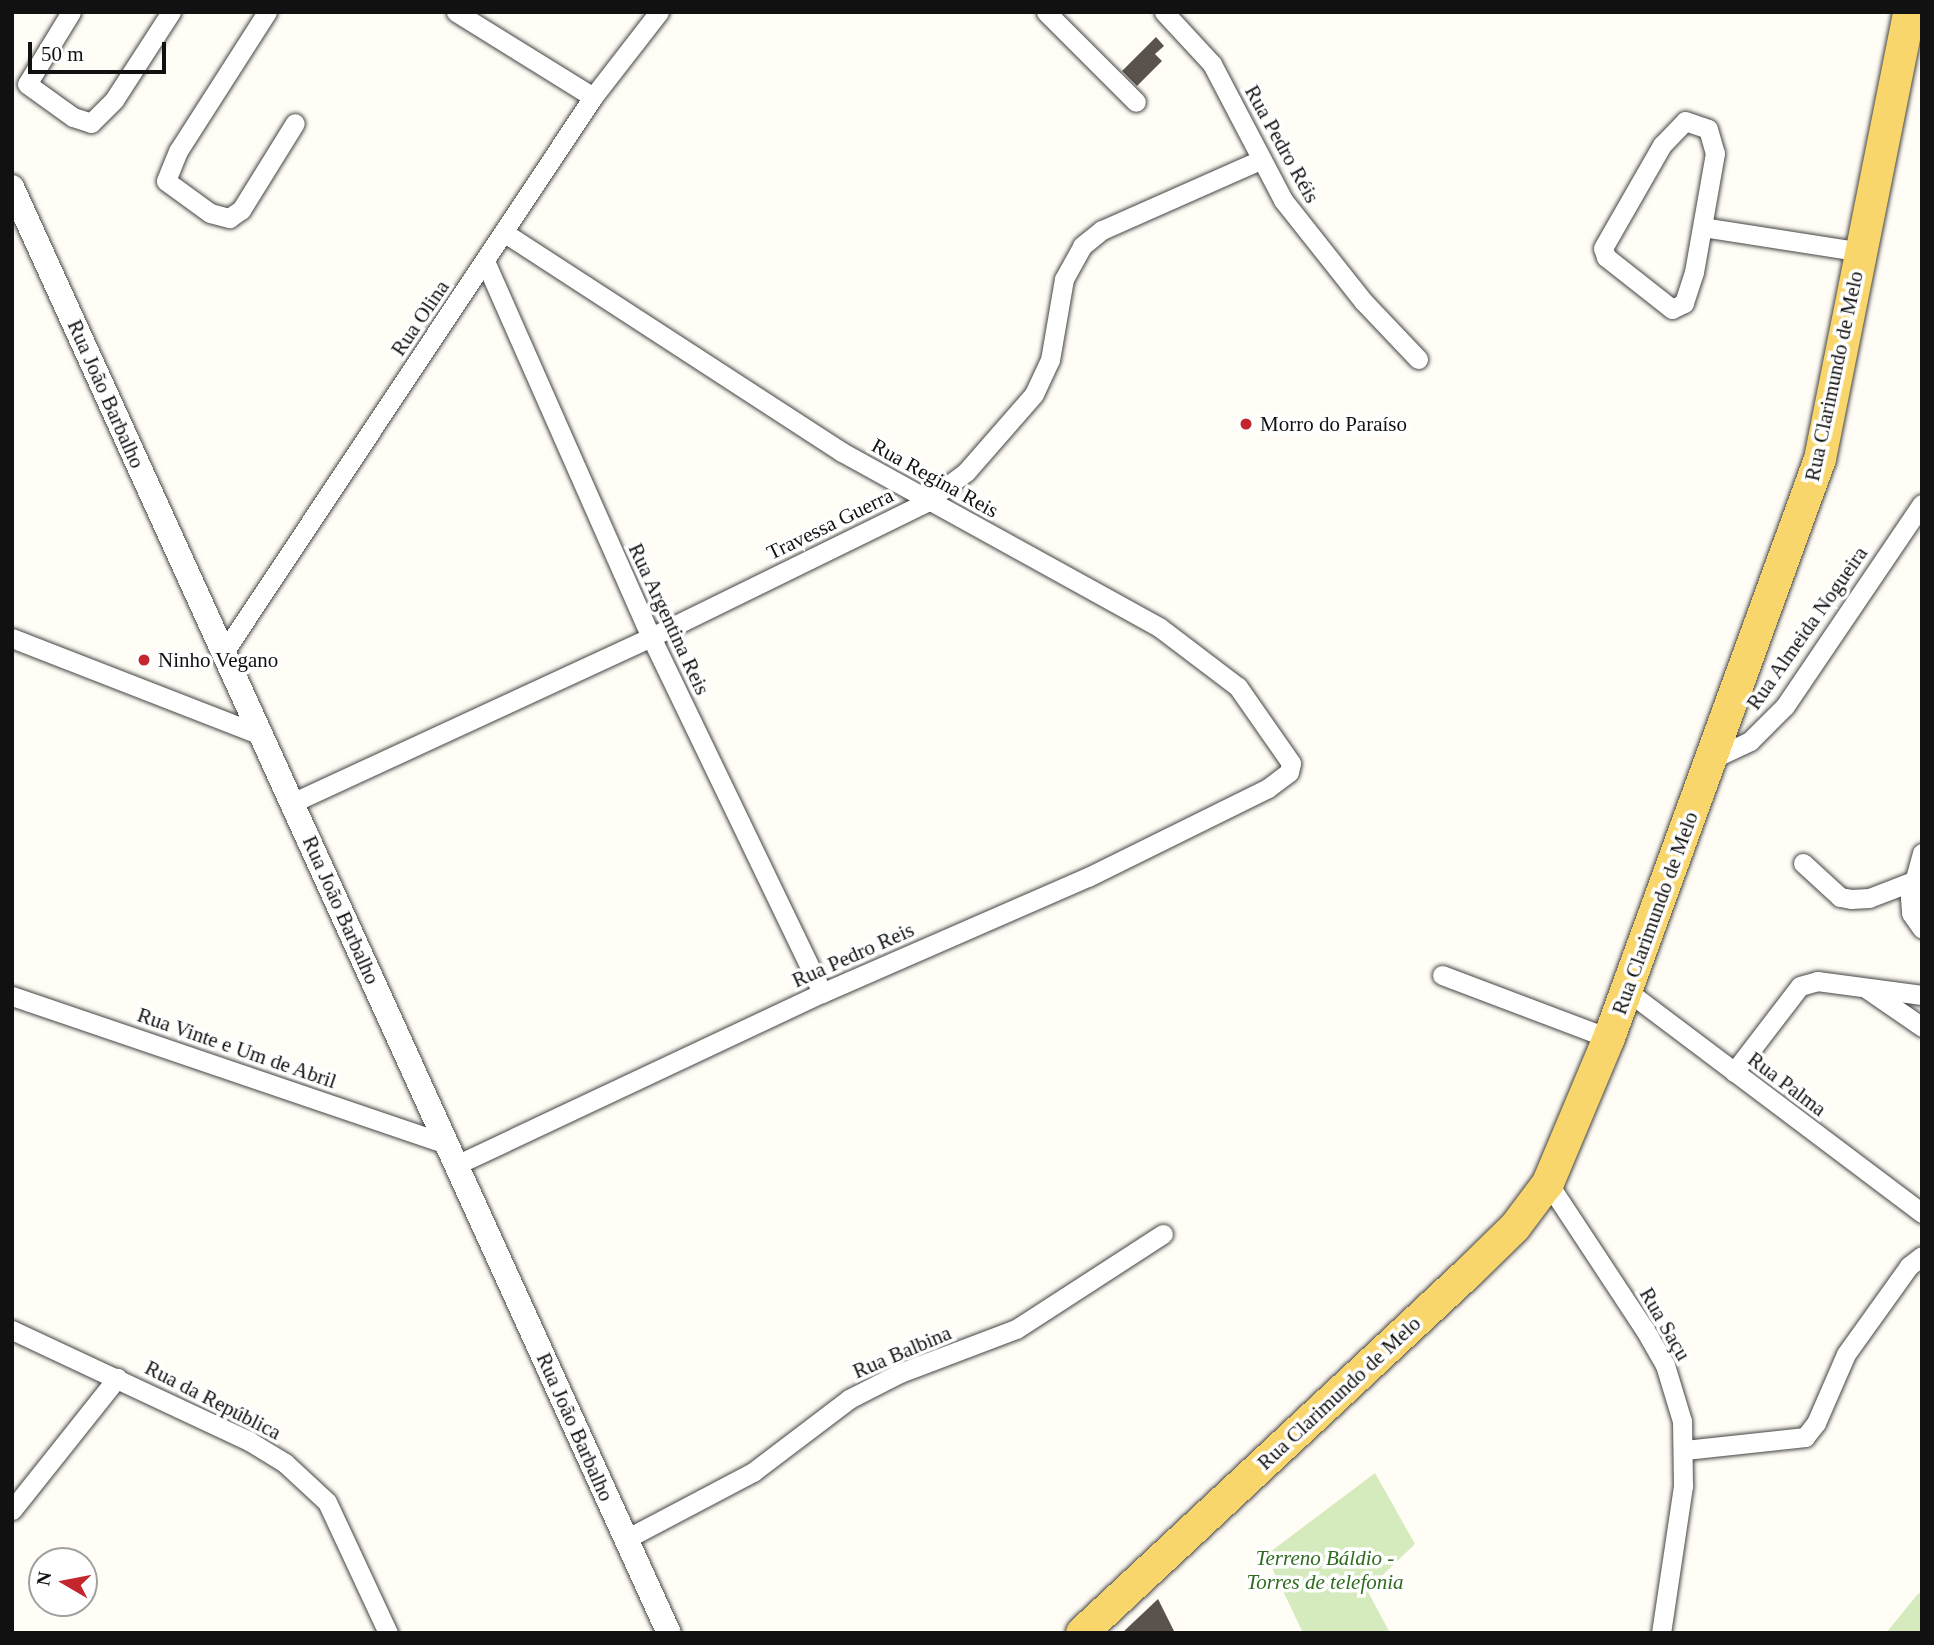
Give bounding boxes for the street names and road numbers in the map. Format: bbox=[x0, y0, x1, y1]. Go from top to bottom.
street label: Rua Pedro Réis bbox=[1239, 81, 1325, 207]
street label: Rua Clarimundo de Melo bbox=[1799, 269, 1869, 483]
street label: Rua Olina bbox=[386, 275, 454, 361]
street label: Rua João Barbalho bbox=[62, 316, 150, 472]
street label: Rua Regina Reis bbox=[867, 433, 1003, 523]
street label: Travessa Guerra bbox=[763, 483, 897, 565]
street label: Rua Argentina Reis bbox=[623, 539, 715, 699]
street label: Rua Almeida Nogueira bbox=[1741, 541, 1873, 715]
street label: Rua Clarimundo de Melo bbox=[1607, 808, 1703, 1018]
street label: Rua João Barbalho bbox=[297, 832, 385, 988]
street label: Rua Pedro Reis bbox=[788, 917, 918, 993]
street label: Rua Vinte e Um de Abril bbox=[133, 1002, 341, 1094]
street label: Rua Palma bbox=[1743, 1046, 1831, 1122]
street label: Rua Saçu bbox=[1634, 1283, 1696, 1365]
street label: Rua Clarimundo de Melo bbox=[1252, 1311, 1426, 1475]
street label: Rua Balbina bbox=[849, 1320, 955, 1384]
street label: Rua João Barbalho bbox=[531, 1349, 619, 1505]
street label: Rua da República bbox=[141, 1355, 285, 1445]

